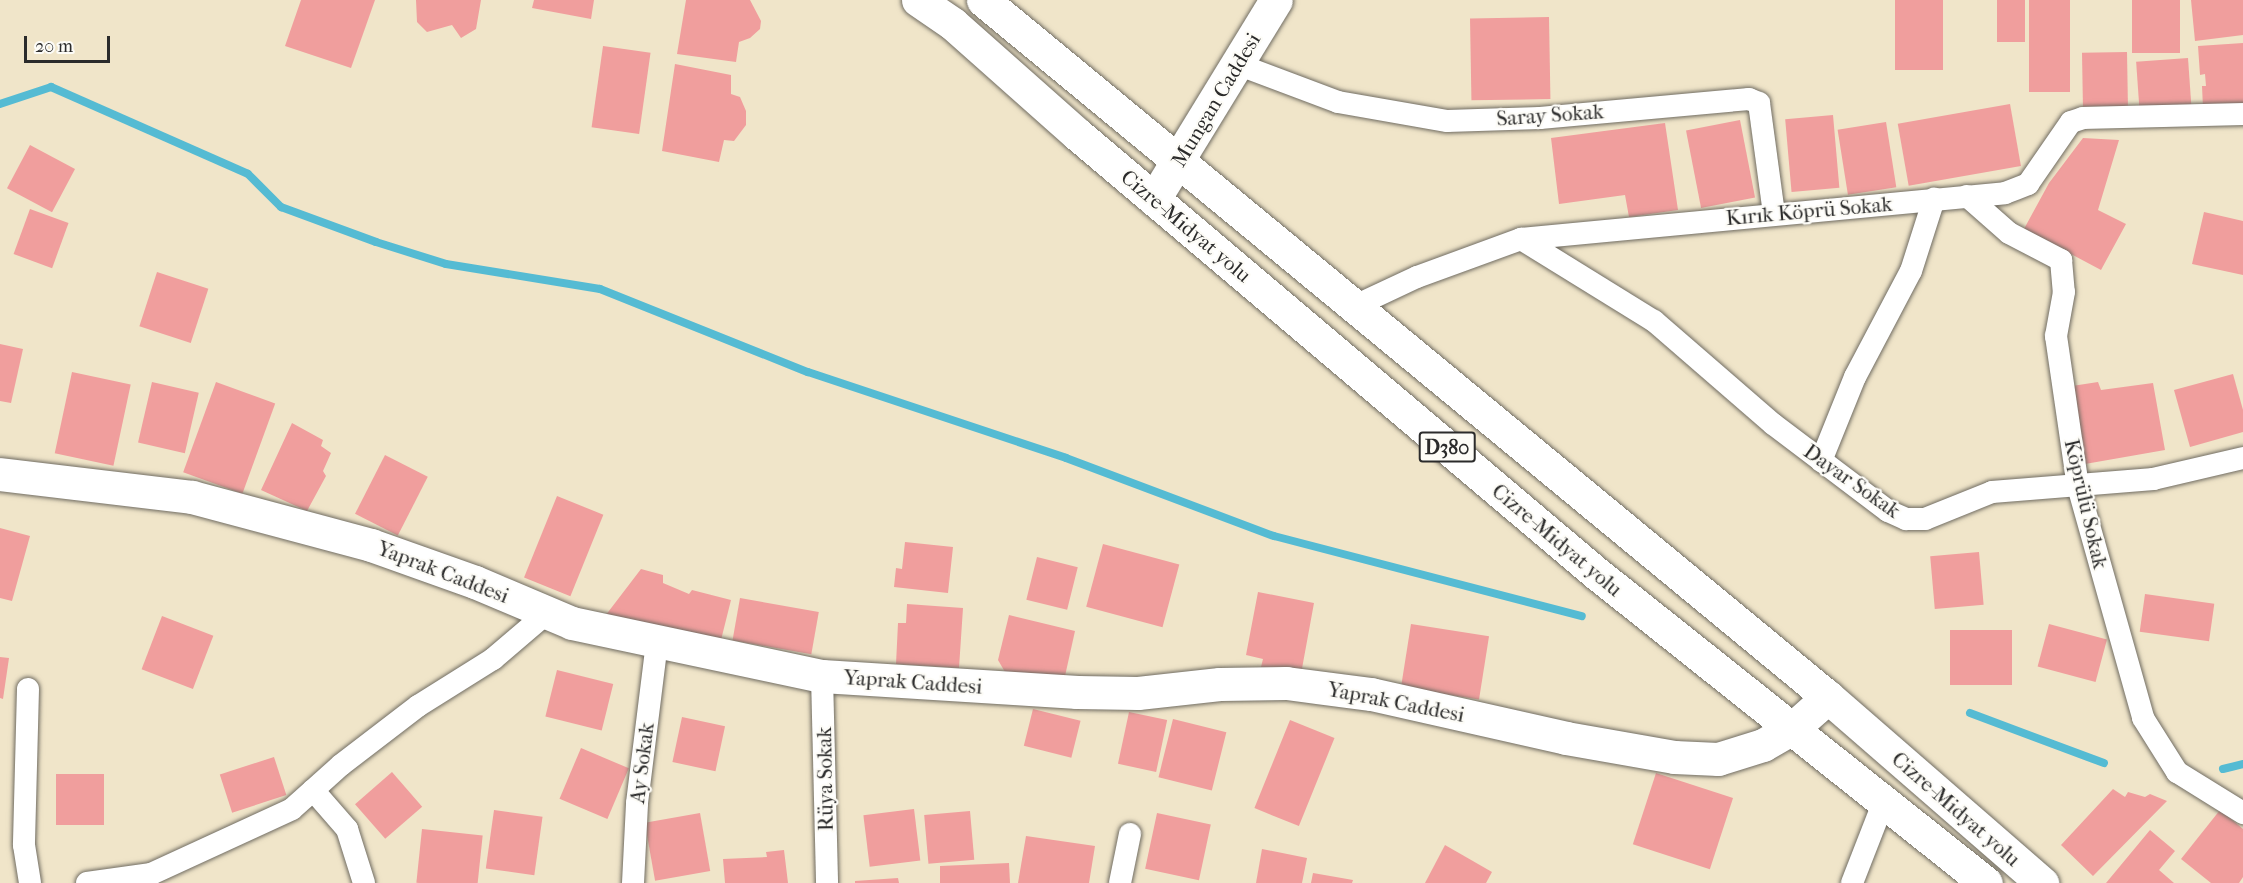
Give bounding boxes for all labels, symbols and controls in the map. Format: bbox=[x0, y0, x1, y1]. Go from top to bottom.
scale bar bbox=[27, 24, 112, 62]
street label: Mungan Caddesi bbox=[1166, 28, 1266, 172]
text: 20 m bbox=[35, 36, 73, 57]
street label: Saray Sokak bbox=[1496, 99, 1604, 131]
street label: Cizre-Midyat yolu bbox=[1116, 164, 1256, 288]
street label: Kırık Köprü Sokak bbox=[1725, 191, 1893, 231]
road number: D380 bbox=[1418, 430, 1476, 464]
street label: Köprülü Sokak bbox=[2059, 437, 2113, 571]
street label: Dayar Sokak bbox=[1799, 439, 1905, 523]
street label: Cizre-Midyat yolu bbox=[1487, 478, 1627, 602]
street label: Yaprak Caddesi bbox=[374, 535, 512, 609]
street label: Yaprak Caddesi bbox=[843, 665, 983, 699]
street label: Yaprak Caddesi bbox=[1326, 676, 1466, 728]
street label: Ay Sokak bbox=[625, 721, 659, 805]
street label: Rüya Sokak bbox=[811, 727, 839, 831]
street label: Cizre-Midyat yolu bbox=[1887, 746, 2025, 872]

